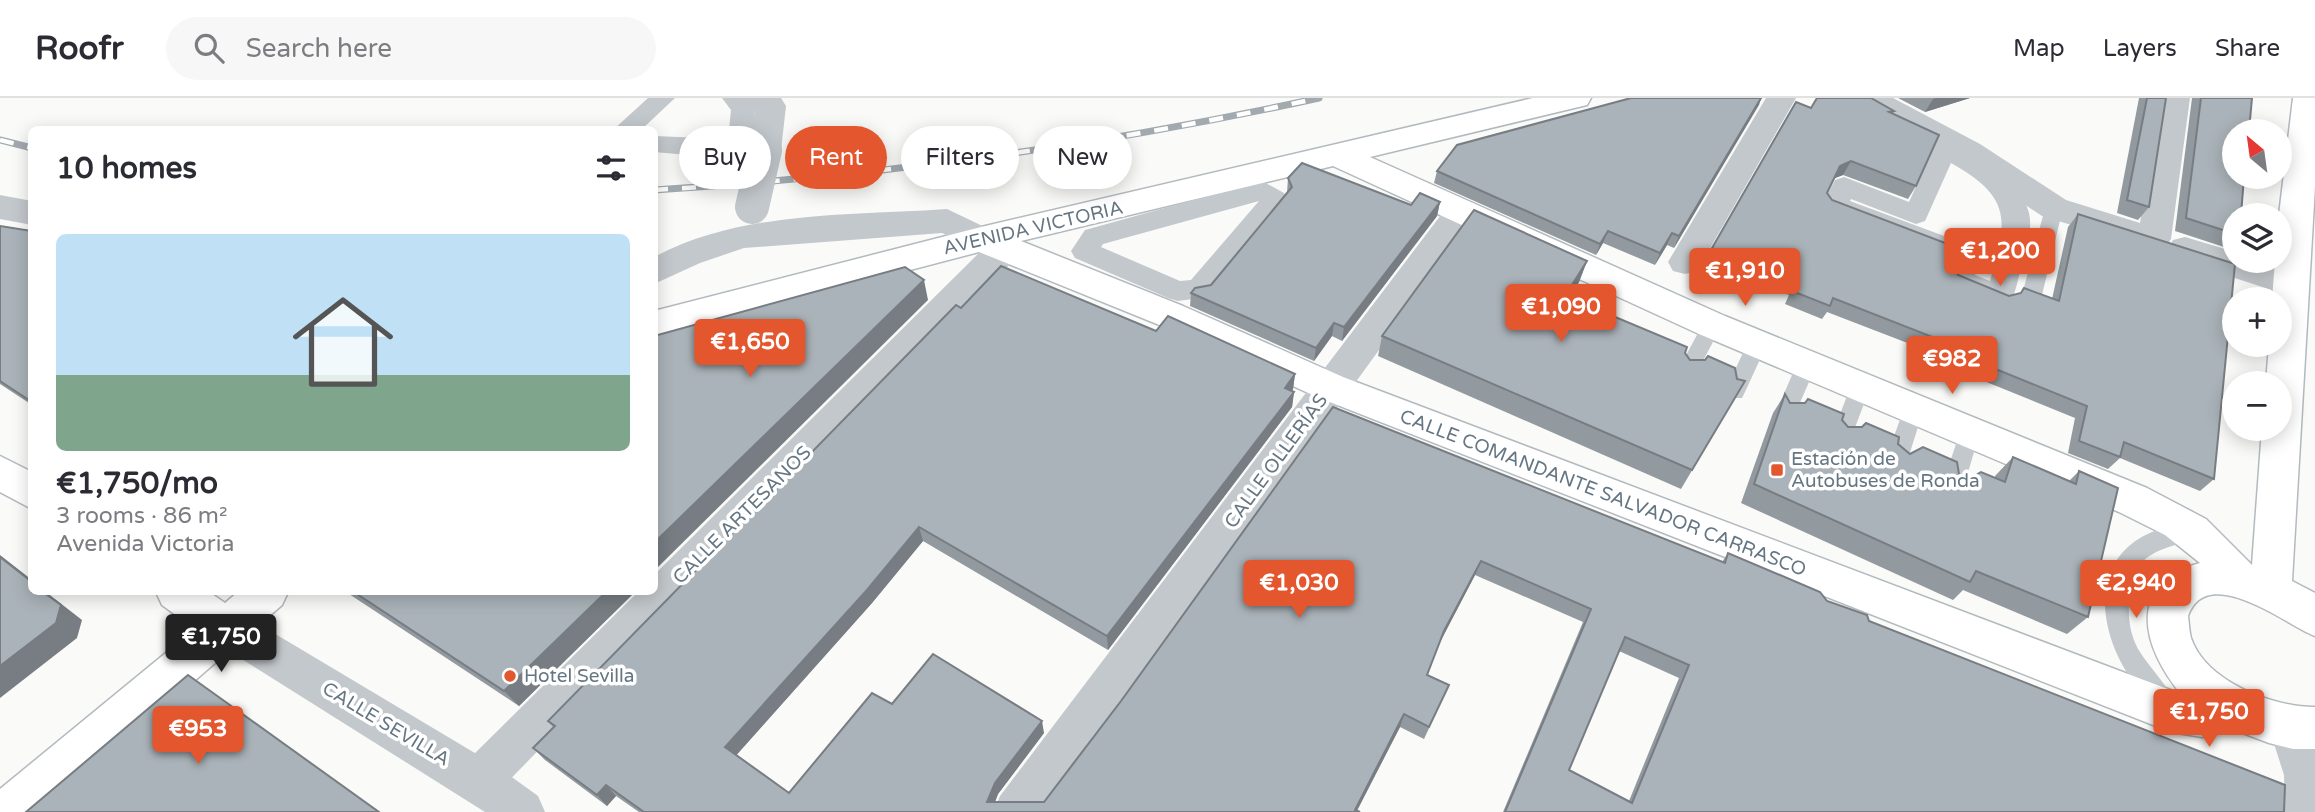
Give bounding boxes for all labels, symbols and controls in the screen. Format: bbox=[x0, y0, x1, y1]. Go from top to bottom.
search box bbox=[166, 17, 656, 80]
text: Roofr bbox=[35, 29, 124, 68]
icon: search bbox=[190, 29, 228, 67]
text: Search here bbox=[246, 33, 392, 64]
text: Map bbox=[2013, 34, 2065, 63]
text: Layers bbox=[2103, 34, 2177, 63]
text: Share bbox=[2215, 34, 2280, 63]
north arrow bbox=[2222, 119, 2292, 189]
map controls bbox=[2222, 119, 2292, 441]
chip: Buy bbox=[679, 126, 771, 189]
chip: Rent bbox=[785, 126, 887, 189]
chip: Filters bbox=[901, 126, 1019, 189]
chip: New bbox=[1033, 126, 1132, 189]
icon: filters bbox=[592, 149, 630, 187]
text: 10 homes bbox=[56, 150, 197, 187]
street label: AVENIDA VICTORIA bbox=[941, 197, 1125, 259]
button: layers bbox=[2222, 203, 2292, 273]
pin: €1,200 bbox=[1943, 228, 2057, 288]
text: €1,200 bbox=[1960, 237, 2040, 265]
pin: €1,910 bbox=[1688, 248, 1802, 308]
text: €1,910 bbox=[1705, 257, 1785, 285]
icon: home bbox=[280, 279, 406, 405]
pin: €1,090 bbox=[1504, 285, 1618, 344]
button: + bbox=[2222, 287, 2292, 357]
text: €1,090 bbox=[1521, 293, 1601, 321]
pin: €1,650 bbox=[693, 320, 807, 379]
text: €1,650 bbox=[710, 328, 790, 356]
pin: €982 bbox=[1911, 336, 1993, 396]
text: €982 bbox=[1922, 345, 1982, 373]
button: − bbox=[2222, 371, 2292, 441]
street label: CALLE OLLERÍAS bbox=[1219, 389, 1332, 532]
street label: CALLE COMANDANTE SALVADOR CARRASCO bbox=[1397, 405, 1809, 581]
street label: CALLE ARTESANOS bbox=[668, 441, 816, 589]
place label: Estación de Autobuses de Ronda bbox=[1791, 448, 1980, 492]
marker: Estación de Autobuses de Ronda bbox=[1769, 462, 1785, 478]
text: €1,750/mo bbox=[56, 465, 218, 502]
text: 3 rooms · 86 m² bbox=[56, 502, 227, 530]
text: Avenida Victoria bbox=[56, 530, 234, 558]
pin: €1,030 bbox=[1242, 560, 1356, 620]
pin: €2,940 bbox=[2079, 560, 2193, 620]
text: €1,030 bbox=[1259, 569, 1339, 597]
text: €2,940 bbox=[2096, 569, 2176, 597]
pin: €1,750 bbox=[164, 614, 278, 674]
text: €1,750 bbox=[181, 623, 261, 651]
place label: Hotel Sevilla bbox=[524, 665, 634, 687]
marker: Hotel Sevilla bbox=[502, 668, 518, 684]
street label: CALLE SEVILLA bbox=[318, 677, 454, 771]
pin: €1,750 bbox=[2152, 690, 2266, 749]
text: €1,750 bbox=[2169, 698, 2249, 726]
pin: €953 bbox=[157, 706, 239, 766]
text: €953 bbox=[168, 715, 228, 743]

